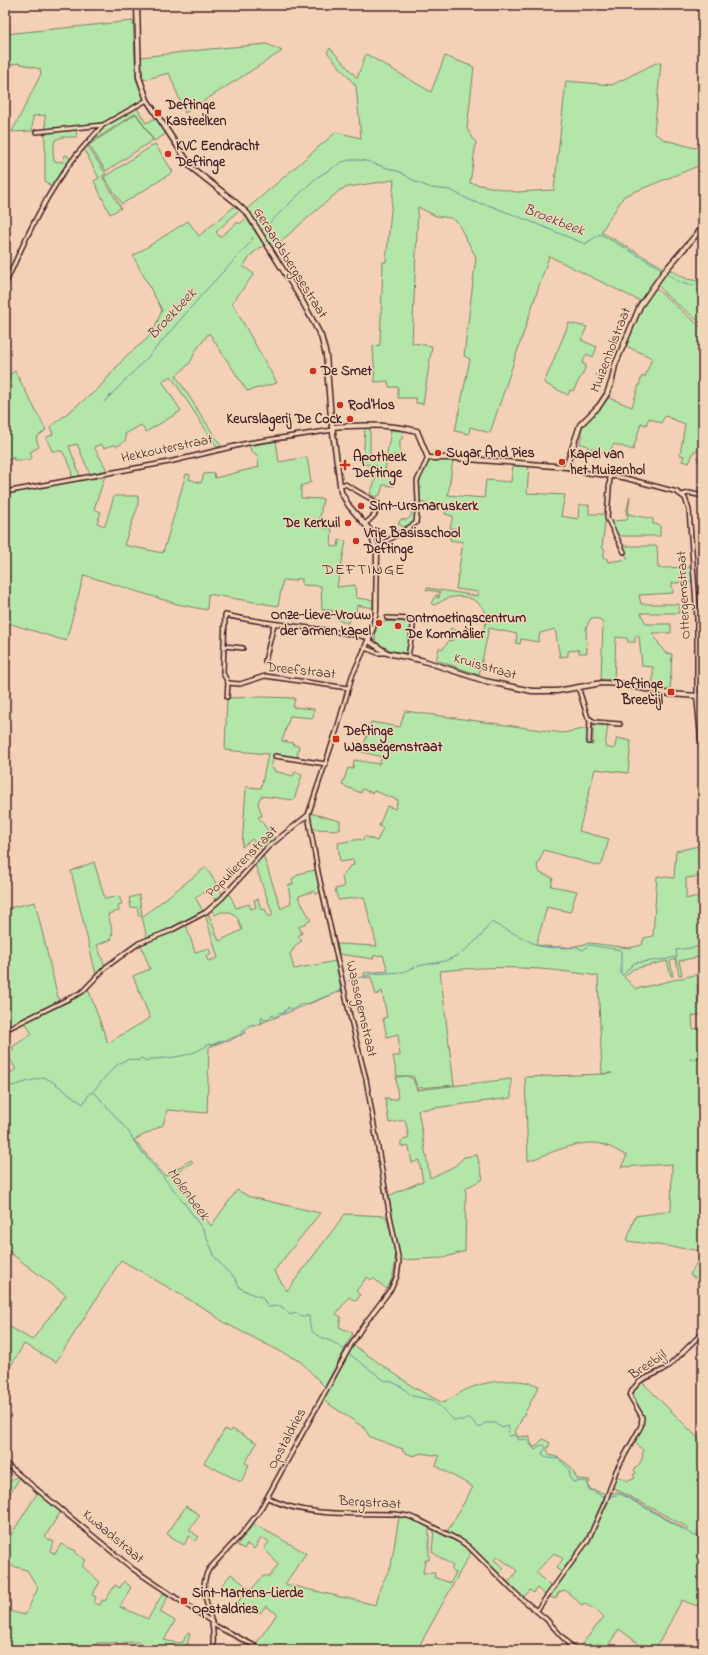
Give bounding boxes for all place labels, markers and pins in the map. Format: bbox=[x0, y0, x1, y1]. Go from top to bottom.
place label: Deftinge Kasteelken bbox=[165, 95, 226, 132]
marker: Deftinge Kasteelken bbox=[153, 108, 163, 118]
place label: KVC Eendracht Deftinge bbox=[175, 136, 260, 175]
marker: KVC Eendracht Deftinge bbox=[163, 149, 173, 159]
place label: De Smet bbox=[320, 361, 372, 382]
marker: De Smet bbox=[308, 366, 318, 376]
place label: Rod'Hos bbox=[347, 395, 395, 416]
marker: Rod'Hos bbox=[335, 400, 345, 410]
place label: Keurslagerij De Cock bbox=[227, 409, 343, 432]
marker: Keurslagerij De Cock bbox=[345, 414, 355, 424]
place label: Sugar And Pies bbox=[446, 443, 535, 466]
place label: Kapel van het Muizenhol bbox=[570, 444, 646, 481]
place label: Apotheek Deftinge bbox=[352, 447, 407, 486]
marker: Sugar And Pies bbox=[433, 448, 443, 458]
marker: Kapel van het Muizenhol bbox=[557, 457, 567, 467]
marker: Apotheek Deftinge bbox=[340, 460, 350, 470]
place label: Sint-Ursmaruskerk bbox=[369, 496, 479, 517]
marker: Sint-Ursmaruskerk bbox=[356, 501, 366, 511]
place label: De Kerkuil bbox=[283, 513, 341, 534]
marker: De Kerkuil bbox=[343, 518, 353, 528]
place label: Vrije Basisschool Deftinge bbox=[363, 523, 461, 562]
marker: Vrije Basisschool Deftinge bbox=[351, 536, 361, 546]
place label: Onze-Lieve-Vrouw der armen kapel bbox=[271, 605, 372, 642]
place label: Ontmoetingscentrum De Kommalier bbox=[405, 608, 526, 645]
marker: Onze-Lieve-Vrouw der armen kapel bbox=[374, 618, 384, 628]
marker: Ontmoetingscentrum De Kommalier bbox=[393, 621, 403, 631]
place label: Deftinge Breebijl bbox=[613, 674, 664, 711]
marker: Deftinge Breebijl bbox=[666, 687, 676, 697]
place label: Deftinge Wassegemstraat bbox=[343, 721, 443, 760]
marker: Deftinge Wassegemstraat bbox=[331, 734, 341, 744]
place label: Sint-Martens-Lierde Opstaldries bbox=[192, 1583, 304, 1620]
marker: Sint-Martens-Lierde Opstaldries bbox=[179, 1596, 189, 1606]

